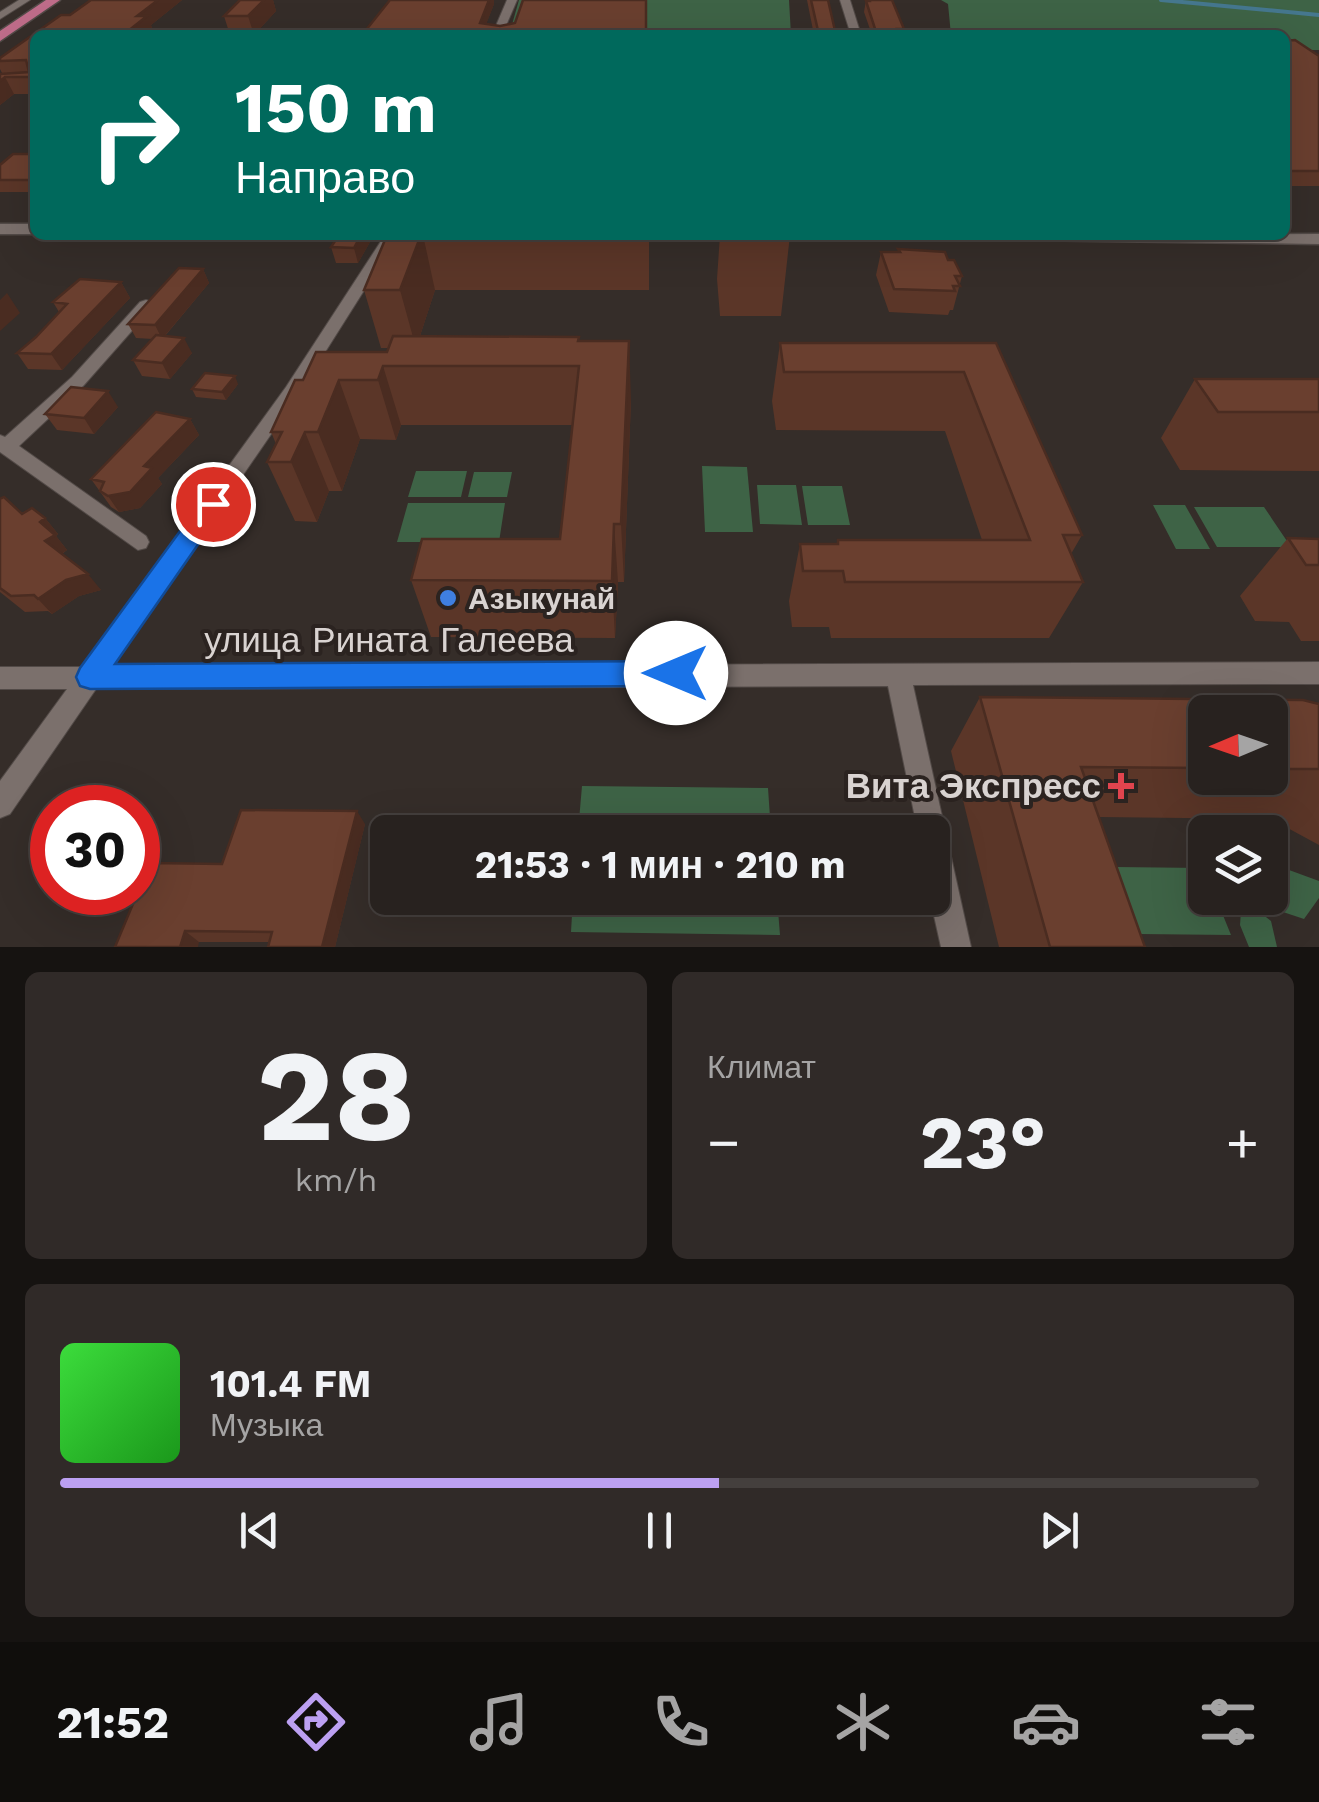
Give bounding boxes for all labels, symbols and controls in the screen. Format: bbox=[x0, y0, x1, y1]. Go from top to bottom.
text: 150 m bbox=[235, 67, 437, 149]
icon: right bbox=[70, 70, 200, 200]
text: Направо bbox=[235, 151, 415, 204]
pin bbox=[171, 462, 256, 547]
icon: arrive bbox=[186, 477, 241, 532]
place label: Азыкунай bbox=[468, 581, 615, 616]
marker: Азыкунай bbox=[437, 587, 459, 609]
street label: улица Рината Галеева bbox=[204, 619, 574, 661]
position arrow bbox=[624, 621, 728, 725]
north arrow bbox=[1188, 695, 1288, 795]
map controls bbox=[1188, 695, 1288, 915]
place label: Вита Экспресс bbox=[846, 765, 1101, 807]
marker: Вита Экспресс bbox=[1110, 775, 1132, 797]
speed limit sign: 30 bbox=[30, 785, 160, 915]
button: layers bbox=[1188, 815, 1288, 915]
text: 21:53 · 1 мин · 210 m bbox=[475, 843, 845, 887]
text: 28 bbox=[257, 1019, 416, 1172]
text: Климат bbox=[707, 1048, 816, 1086]
text: 23° bbox=[920, 1098, 1046, 1186]
text: − bbox=[707, 1110, 740, 1174]
text: + bbox=[1226, 1110, 1259, 1174]
text: km/h bbox=[295, 1161, 377, 1199]
text: 101.4 FM bbox=[210, 1362, 371, 1406]
text: Музыка bbox=[210, 1406, 323, 1444]
icon: previous bbox=[232, 1503, 287, 1558]
icon: pause bbox=[632, 1503, 687, 1558]
icon: next bbox=[1032, 1503, 1087, 1558]
icon: directions bbox=[281, 1687, 351, 1757]
icon: music bbox=[464, 1687, 534, 1757]
icon: phone bbox=[646, 1687, 716, 1757]
icon: climate bbox=[828, 1687, 898, 1757]
icon: car bbox=[1011, 1687, 1081, 1757]
icon: filters bbox=[1193, 1687, 1263, 1757]
text: 21:52 bbox=[56, 1696, 169, 1749]

